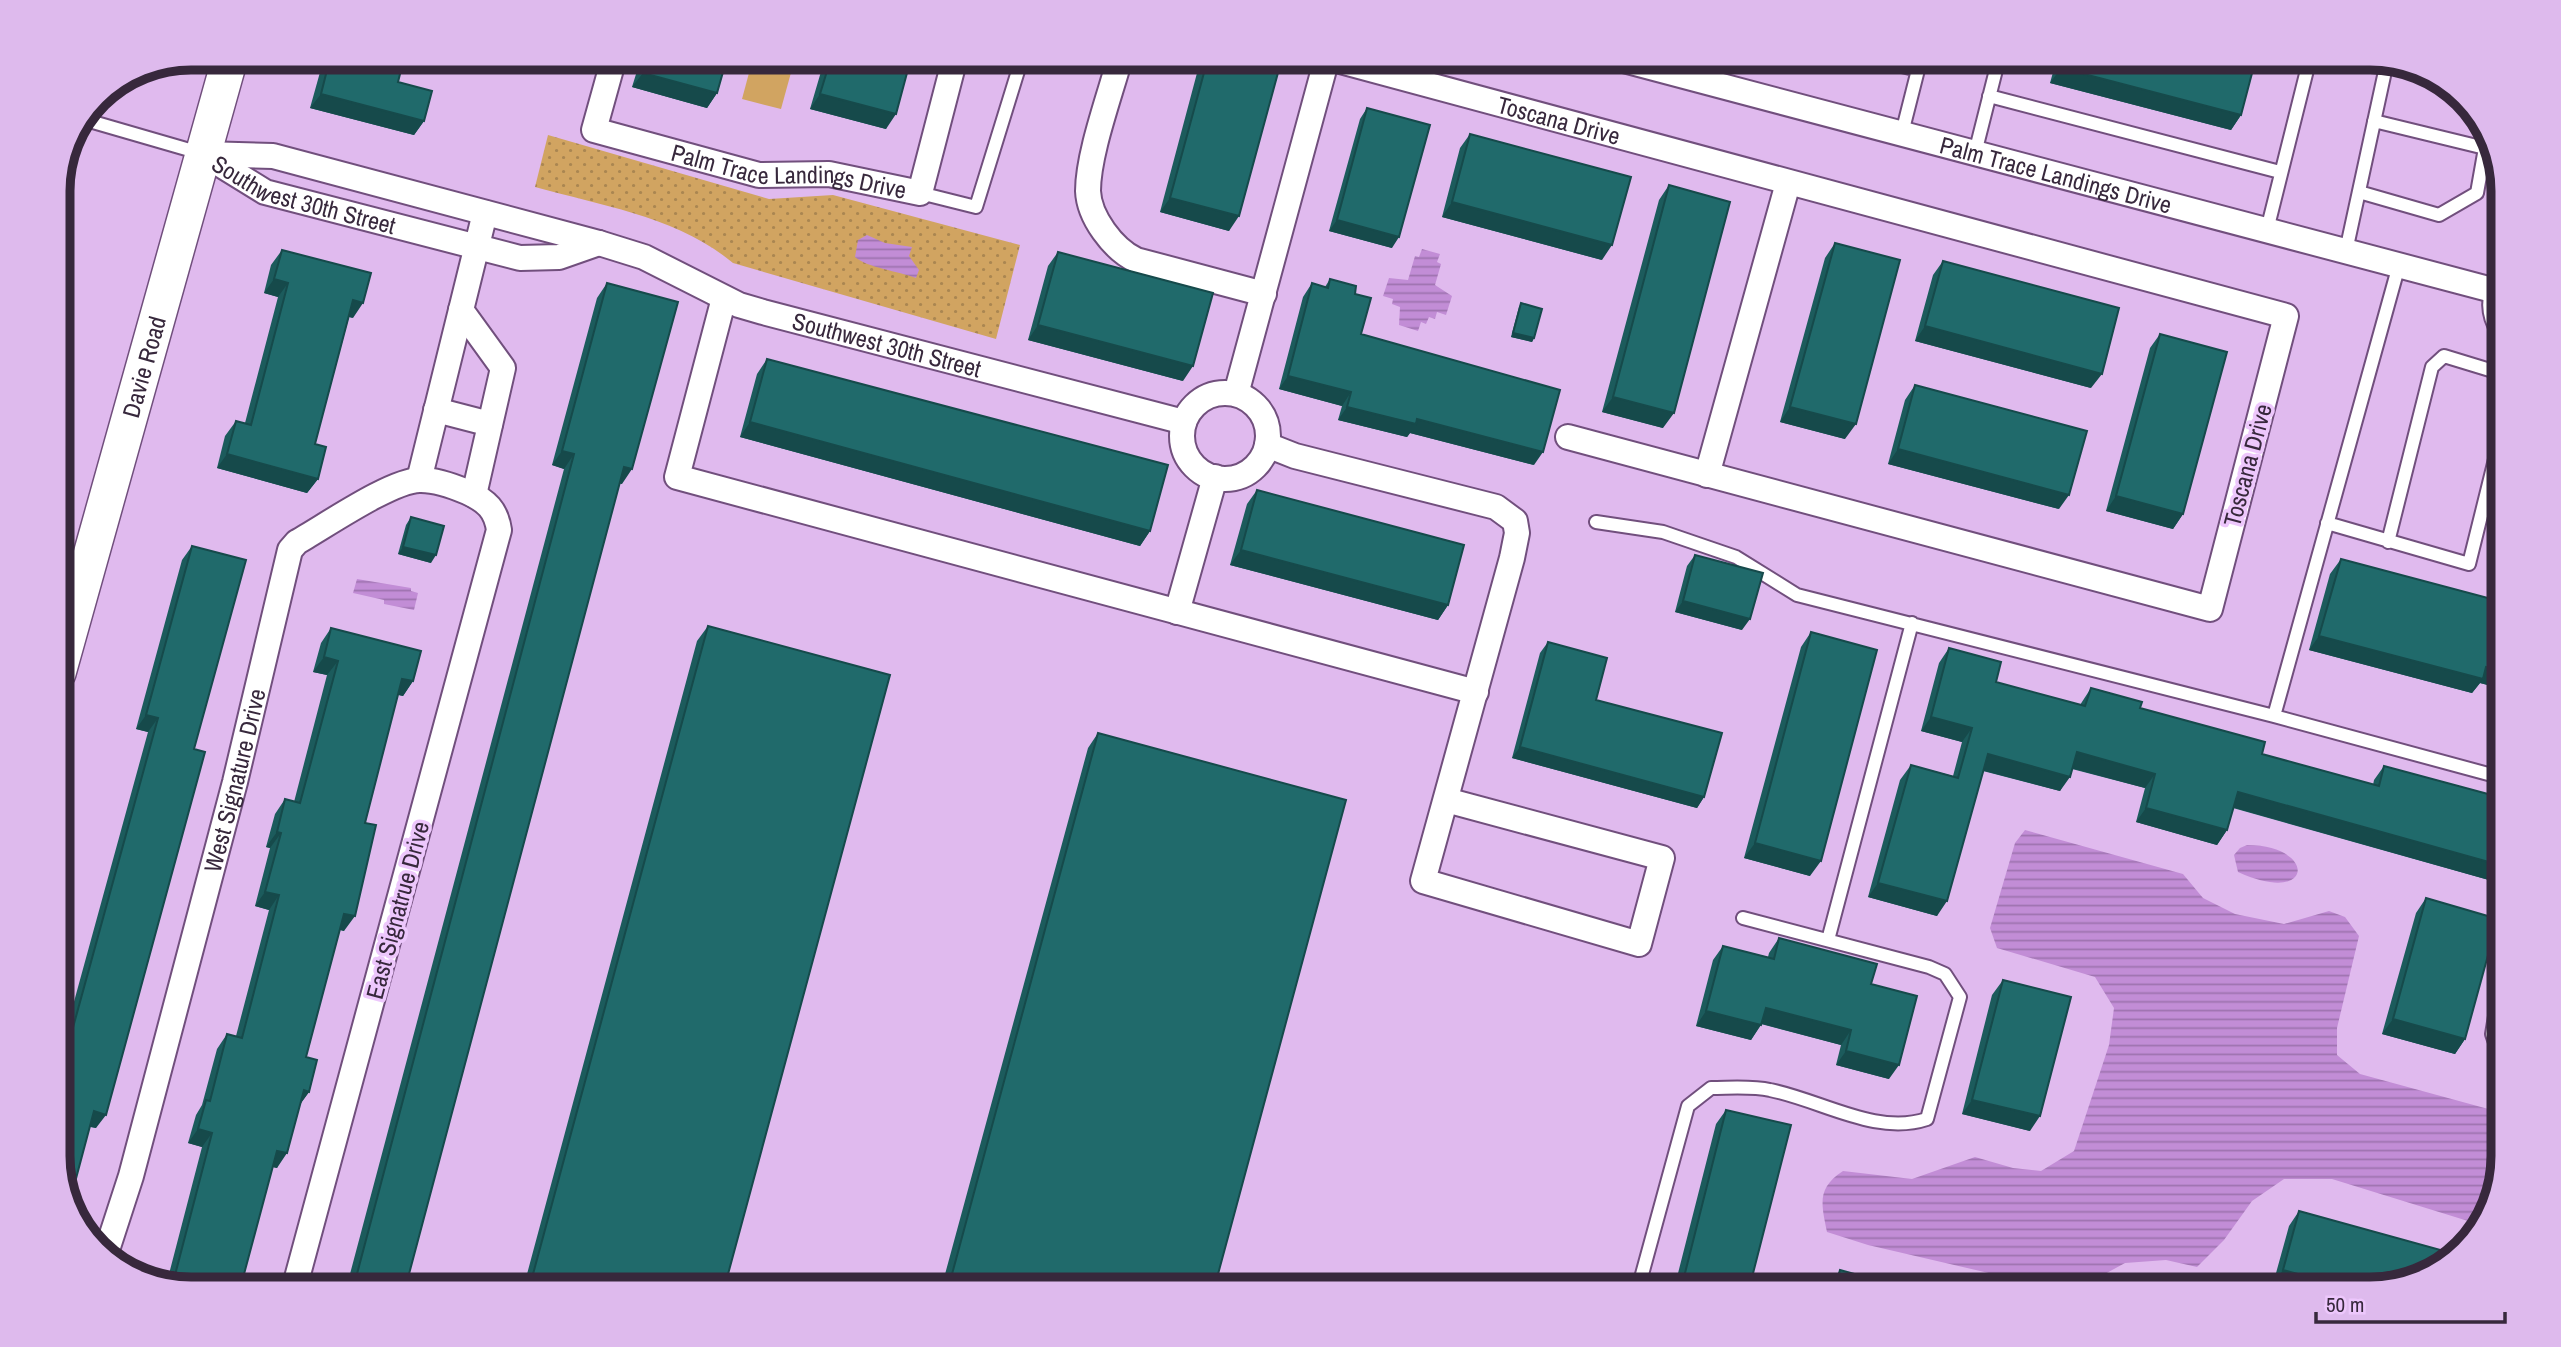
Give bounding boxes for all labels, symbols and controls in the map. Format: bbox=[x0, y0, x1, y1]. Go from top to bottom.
street label: Toscana Drive bbox=[1494, 88, 1624, 152]
street label: Palm Trace Landings Drive bbox=[1936, 128, 2175, 220]
street label: Palm Trace Landings Drive bbox=[668, 136, 909, 206]
street label: Southwest 30th Street bbox=[206, 147, 400, 241]
street label: Southwest 30th Street bbox=[789, 304, 985, 384]
street label: Davie Road bbox=[114, 312, 173, 421]
street label: Toscana Drive bbox=[2215, 400, 2279, 530]
street label: West Signature Drive bbox=[196, 685, 273, 875]
street label: East Signatrue Drive bbox=[358, 818, 436, 1002]
scale bar bbox=[2316, 1280, 2505, 1324]
text: 50 m bbox=[2326, 1290, 2364, 1319]

